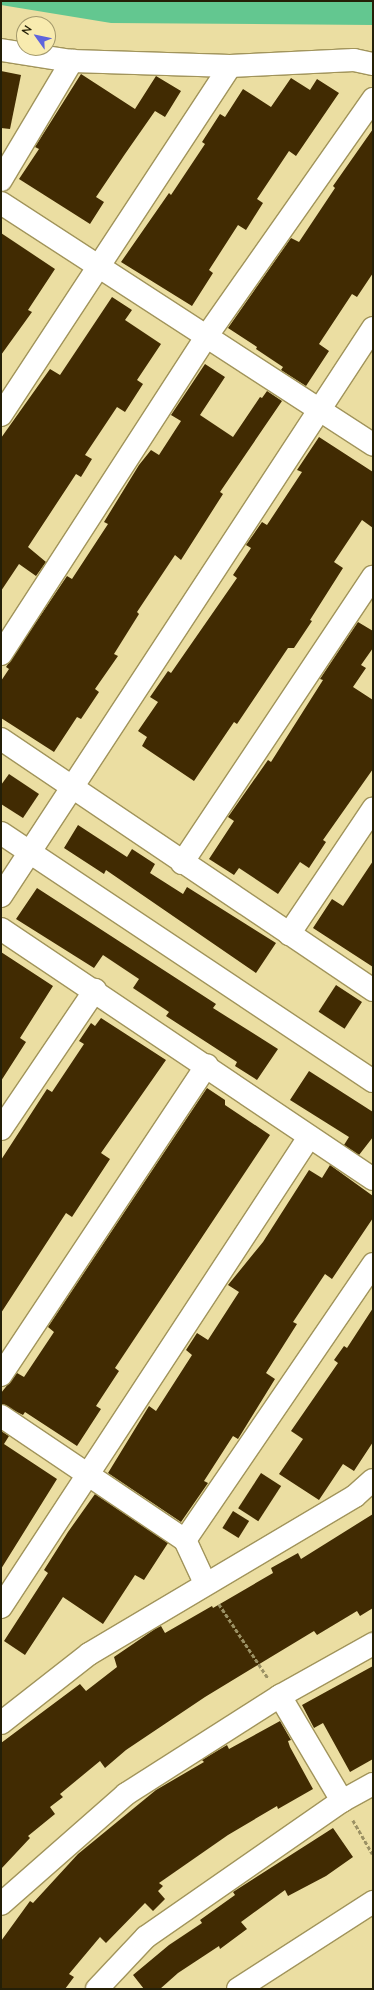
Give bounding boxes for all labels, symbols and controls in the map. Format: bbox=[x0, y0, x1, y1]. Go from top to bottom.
north arrow bbox=[16, 16, 56, 56]
text: N bbox=[19, 23, 34, 37]

